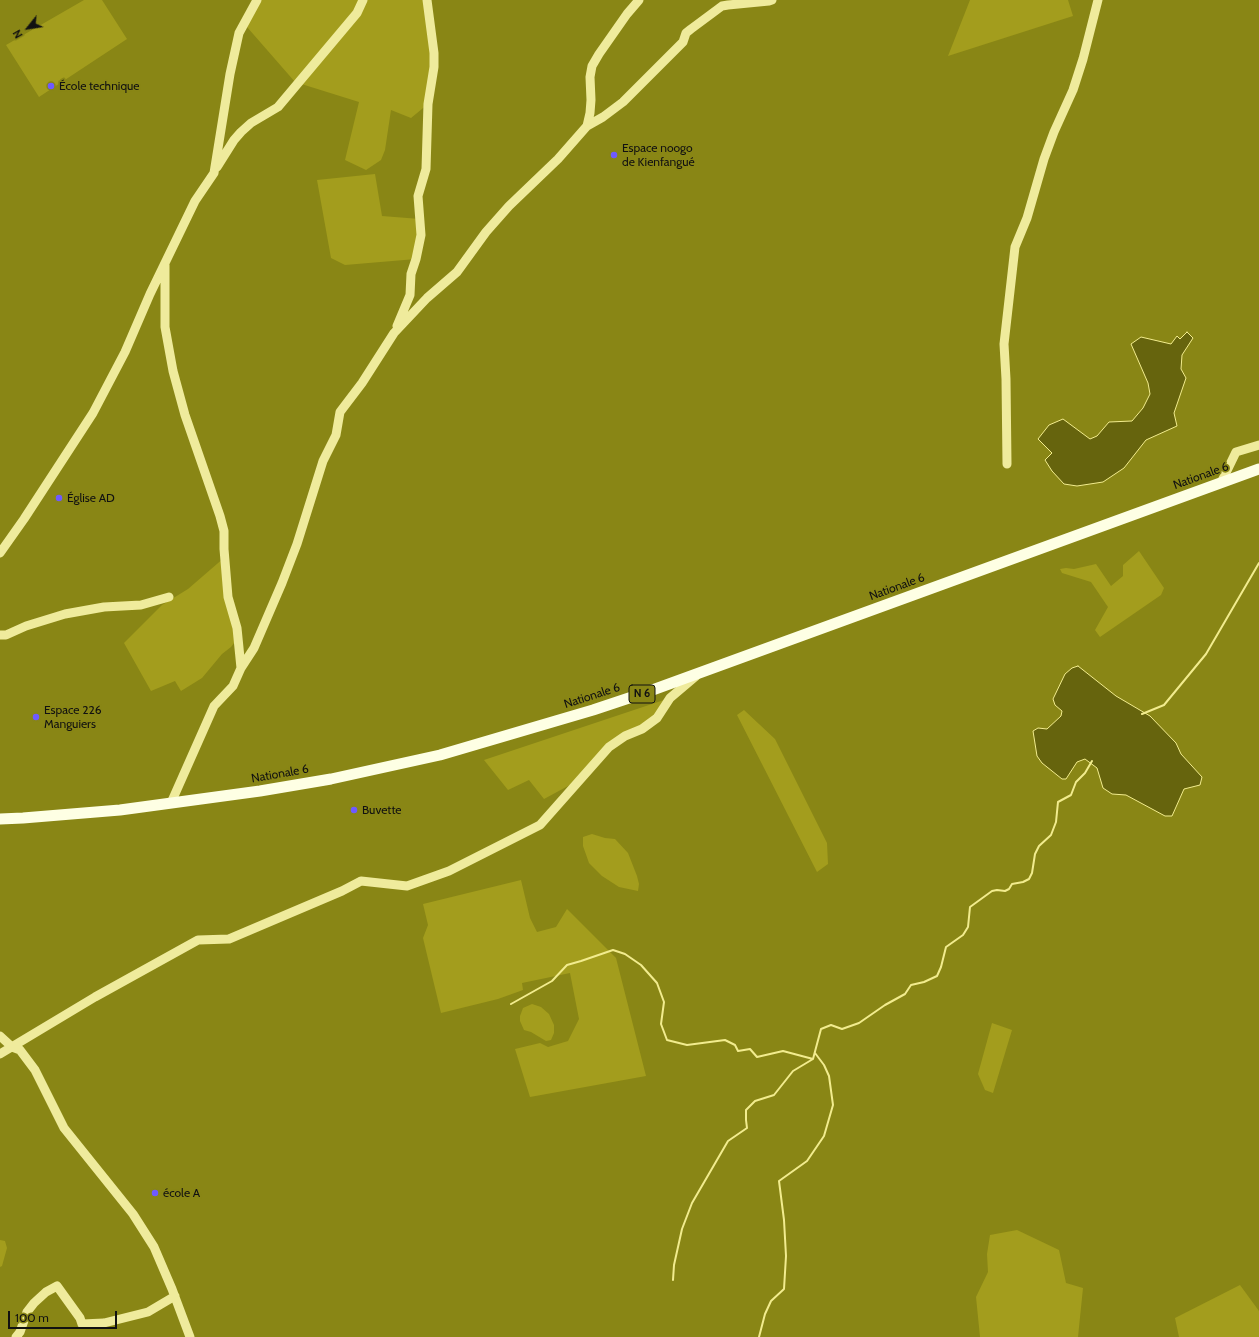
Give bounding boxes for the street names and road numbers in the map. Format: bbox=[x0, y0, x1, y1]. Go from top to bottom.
street label: Nationale 6 bbox=[1171, 459, 1231, 493]
street label: Nationale 6 bbox=[867, 570, 927, 604]
street label: Nationale 6 bbox=[562, 680, 622, 712]
road number: N 6 bbox=[629, 685, 655, 703]
street label: Nationale 6 bbox=[250, 762, 310, 786]

